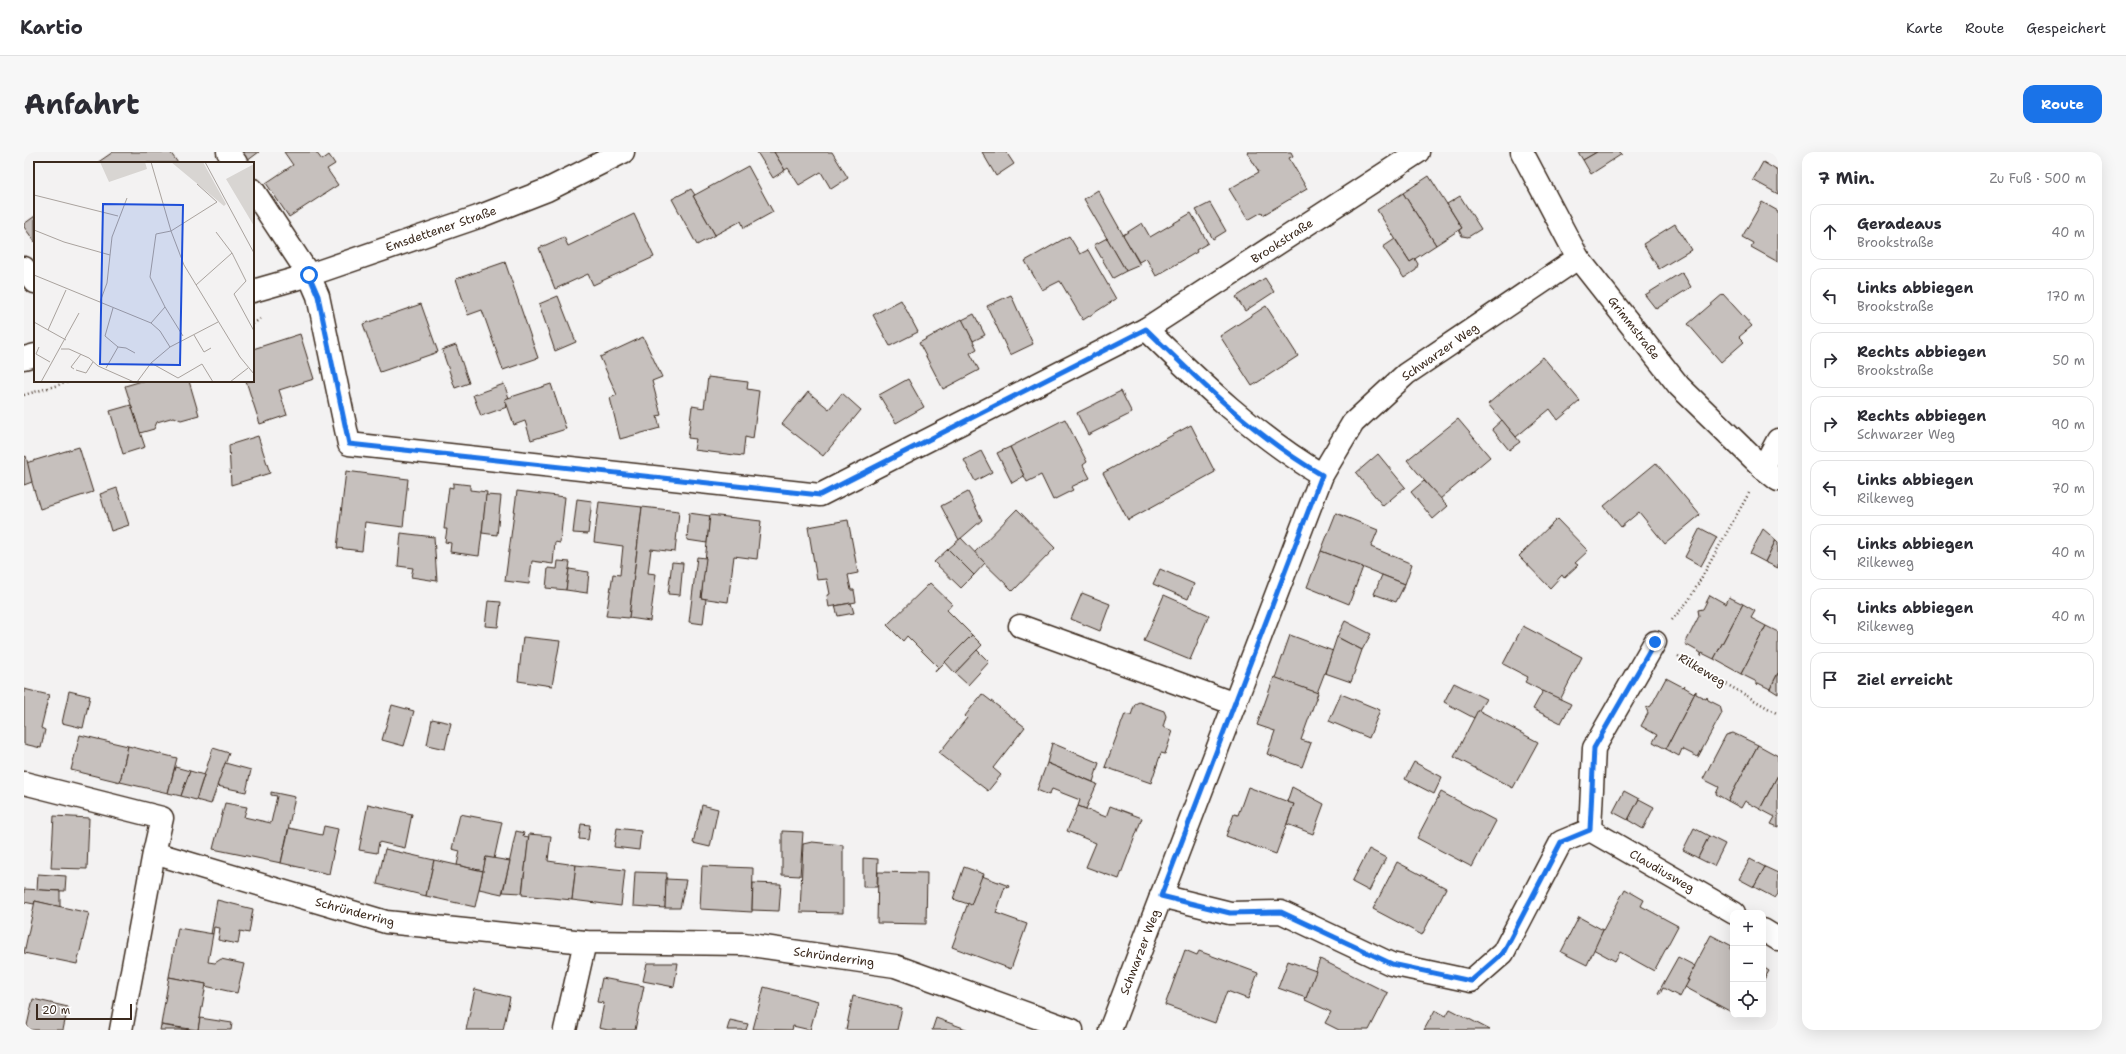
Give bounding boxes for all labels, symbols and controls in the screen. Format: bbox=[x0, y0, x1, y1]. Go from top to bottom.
text: Kartio bbox=[20, 15, 83, 40]
text: Karte bbox=[1906, 19, 1943, 37]
text: Route bbox=[1965, 19, 2004, 37]
text: Gespeichert bbox=[2026, 19, 2106, 37]
text: Anfahrt bbox=[24, 85, 140, 123]
button: Route bbox=[2023, 85, 2102, 123]
inset map bbox=[34, 162, 254, 382]
text: 7 Min. bbox=[1818, 167, 1875, 189]
text: Zu Fuß · 500 m bbox=[1989, 170, 2086, 187]
street label: Emsdettener Straße bbox=[383, 202, 499, 255]
text: Geradeaus bbox=[1857, 214, 1942, 234]
street label: Brookstraße bbox=[1248, 215, 1316, 267]
icon: ahead bbox=[1819, 221, 1841, 243]
text: 40 m bbox=[2051, 224, 2085, 241]
text: Brookstraße bbox=[1857, 234, 1934, 251]
route start bbox=[300, 266, 318, 284]
text: Links abbiegen bbox=[1857, 278, 1973, 298]
icon: left bbox=[1819, 285, 1841, 307]
text: 170 m bbox=[2047, 288, 2085, 305]
street label: Grimmstraße bbox=[1604, 293, 1664, 363]
text: Brookstraße bbox=[1857, 298, 1934, 315]
street label: Schwarzer Weg bbox=[1398, 319, 1482, 385]
text: Rechts abbiegen bbox=[1857, 342, 1986, 362]
icon: right bbox=[1819, 349, 1841, 371]
text: 50 m bbox=[2052, 352, 2085, 369]
text: Brookstraße bbox=[1857, 362, 1934, 379]
text: Rechts abbiegen bbox=[1857, 406, 1986, 426]
icon: right bbox=[1819, 413, 1841, 435]
text: 90 m bbox=[2051, 416, 2085, 433]
text: Schwarzer Weg bbox=[1857, 426, 1955, 443]
text: Links abbiegen bbox=[1857, 470, 1973, 490]
icon: left bbox=[1819, 477, 1841, 499]
text: 70 m bbox=[2051, 480, 2085, 497]
text: Rilkeweg bbox=[1857, 490, 1914, 507]
text: Links abbiegen bbox=[1857, 534, 1973, 554]
icon: left bbox=[1819, 541, 1841, 563]
text: 40 m bbox=[2051, 544, 2085, 561]
text: Rilkeweg bbox=[1857, 554, 1914, 571]
text: Links abbiegen bbox=[1857, 598, 1973, 618]
icon: left bbox=[1819, 605, 1841, 627]
text: 40 m bbox=[2051, 608, 2085, 625]
text: Rilkeweg bbox=[1857, 618, 1914, 635]
route end bbox=[1646, 633, 1664, 651]
street label: Rilkeweg bbox=[1675, 650, 1729, 690]
icon: arrive bbox=[1819, 669, 1841, 691]
text: Ziel erreicht bbox=[1857, 670, 1953, 690]
street label: Claudiusweg bbox=[1627, 846, 1697, 896]
street label: Schründerring bbox=[314, 894, 396, 930]
street label: Schwarzer Weg bbox=[1116, 907, 1164, 997]
map controls bbox=[1730, 910, 1766, 1018]
button: + bbox=[1730, 910, 1766, 946]
street label: Schründerring bbox=[793, 943, 875, 971]
button: − bbox=[1730, 946, 1766, 982]
button: locate bbox=[1730, 982, 1766, 1018]
scale bar bbox=[36, 1002, 132, 1021]
text: 20 m bbox=[42, 1003, 70, 1018]

